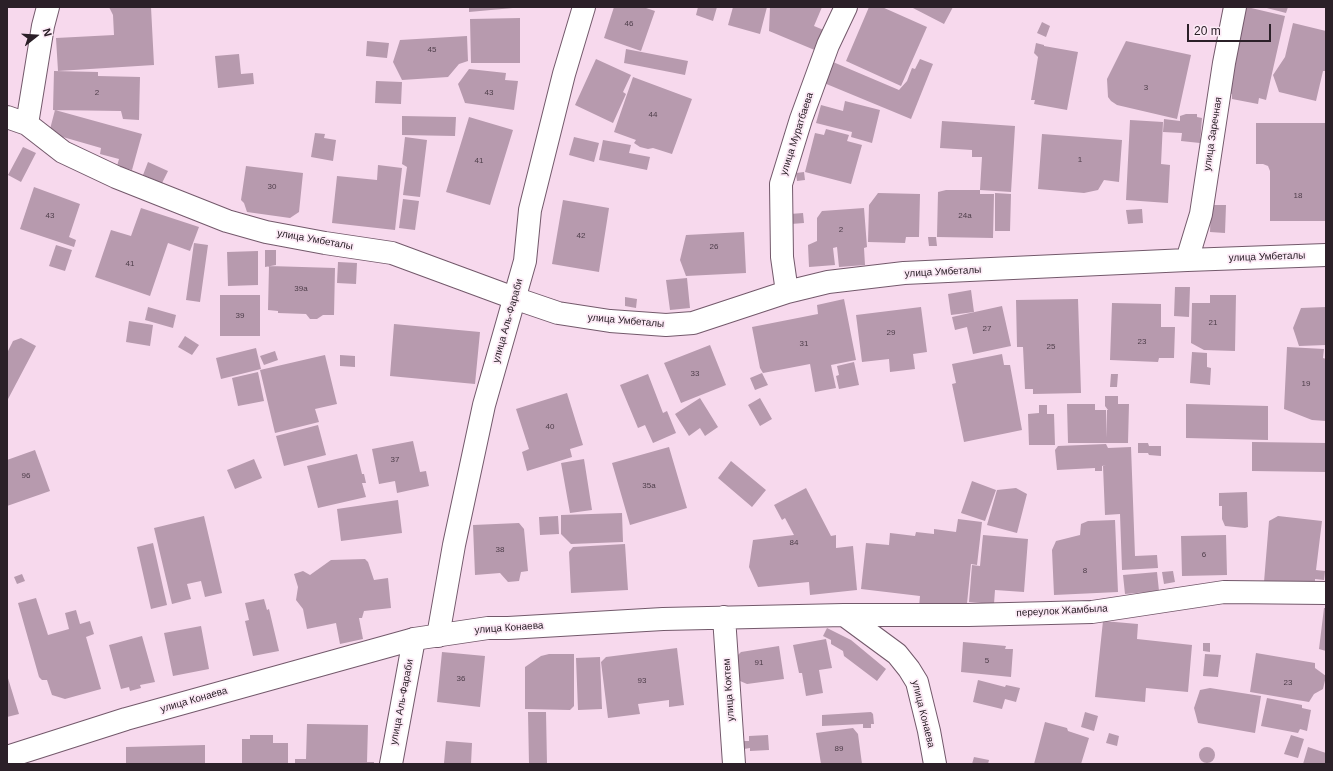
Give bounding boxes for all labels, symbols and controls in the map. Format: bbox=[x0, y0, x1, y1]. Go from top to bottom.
north arrow bbox=[16, 16, 56, 56]
scale bar bbox=[1189, 16, 1273, 42]
house number: 46 bbox=[625, 19, 633, 29]
text: 20 m bbox=[1194, 24, 1221, 38]
text: N bbox=[41, 27, 54, 38]
house number: 45 bbox=[428, 45, 436, 55]
house number: 3 bbox=[1144, 83, 1148, 93]
house number: 2 bbox=[95, 88, 99, 98]
house number: 43 bbox=[485, 88, 493, 98]
street label: улица Муратбаева bbox=[778, 91, 816, 177]
street label: улица Заречная bbox=[1201, 96, 1225, 172]
house number: 44 bbox=[649, 110, 657, 120]
house number: 1 bbox=[1078, 155, 1082, 165]
house number: 41 bbox=[475, 156, 483, 166]
house number: 30 bbox=[268, 182, 276, 192]
house number: 18 bbox=[1294, 191, 1302, 201]
house number: 43 bbox=[46, 211, 54, 221]
house number: 24а bbox=[958, 211, 972, 221]
house number: 2 bbox=[839, 225, 843, 235]
street label: улица Умбеталы bbox=[276, 227, 354, 253]
house number: 42 bbox=[577, 231, 585, 241]
house number: 26 bbox=[710, 242, 718, 252]
street label: улица Умбеталы bbox=[1228, 250, 1306, 264]
house number: 41 bbox=[126, 259, 134, 269]
street label: улица Умбеталы bbox=[904, 264, 982, 280]
street label: улица Аль-Фараби bbox=[490, 278, 526, 364]
house number: 39а bbox=[294, 284, 308, 294]
house number: 39 bbox=[236, 311, 244, 321]
street label: улица Умбеталы bbox=[587, 312, 665, 330]
house number: 21 bbox=[1209, 318, 1217, 328]
house number: 27 bbox=[983, 324, 991, 334]
house number: 29 bbox=[887, 328, 895, 338]
house number: 23 bbox=[1138, 337, 1146, 347]
house number: 31 bbox=[800, 339, 808, 349]
house number: 25 bbox=[1047, 342, 1055, 352]
house number: 33 bbox=[691, 369, 699, 379]
house number: 19 bbox=[1302, 379, 1310, 389]
house number: 40 bbox=[546, 422, 554, 432]
house number: 37 bbox=[391, 455, 399, 465]
house number: 96 bbox=[22, 471, 30, 481]
house number: 35а bbox=[642, 481, 656, 491]
house number: 84 bbox=[790, 538, 798, 548]
house number: 38 bbox=[496, 545, 504, 555]
house number: 6 bbox=[1202, 550, 1206, 560]
house number: 8 bbox=[1083, 566, 1087, 576]
street label: переулок Жамбыла bbox=[1016, 603, 1108, 619]
street label: улица Конаева bbox=[474, 620, 544, 636]
house number: 5 bbox=[985, 656, 989, 666]
street label: улица Аль-Фараби bbox=[388, 658, 416, 746]
street label: улица Коктем bbox=[721, 658, 737, 722]
house number: 91 bbox=[755, 658, 763, 668]
house number: 36 bbox=[457, 674, 465, 684]
house number: 93 bbox=[638, 676, 646, 686]
house number: 23 bbox=[1284, 678, 1292, 688]
street label: улица Конаева bbox=[909, 679, 937, 749]
street label: улица Конаева bbox=[159, 685, 229, 715]
house number: 89 bbox=[835, 744, 843, 754]

